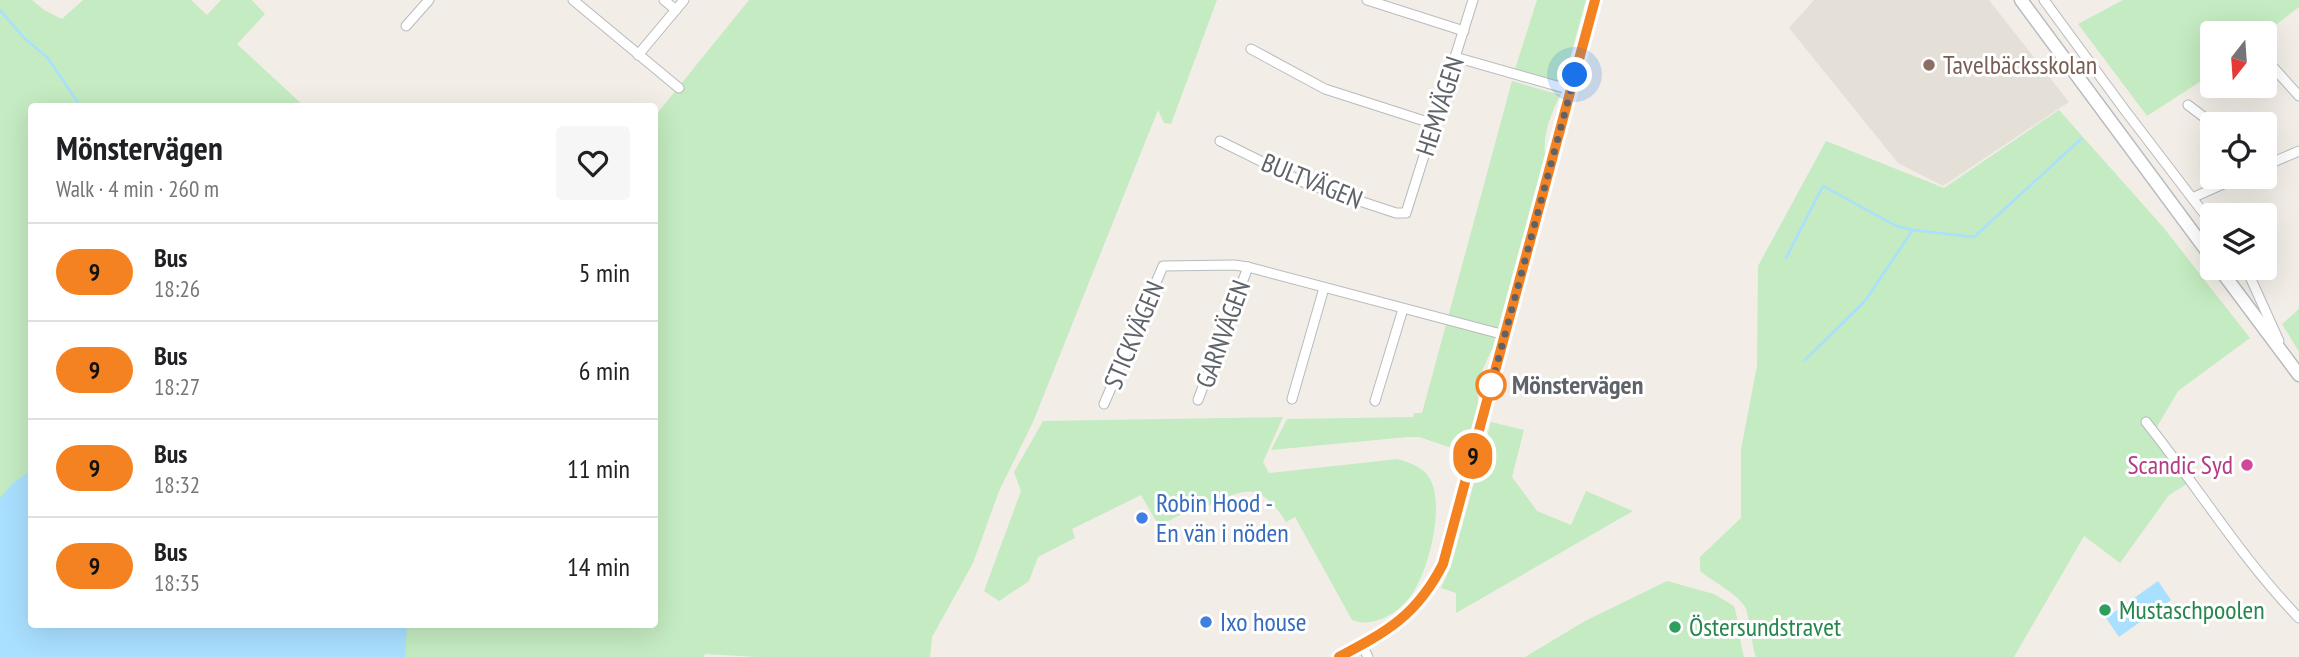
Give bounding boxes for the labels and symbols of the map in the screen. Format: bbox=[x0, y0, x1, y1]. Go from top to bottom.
north arrow bbox=[2200, 21, 2277, 98]
place label: Tavelbäcksskolan bbox=[1943, 48, 2097, 81]
street label: HEMVÄGEN bbox=[1408, 52, 1471, 160]
your location bbox=[1557, 57, 1592, 92]
marker: Tavelbäcksskolan bbox=[1921, 57, 1937, 73]
street label: BULTVÄGEN bbox=[1257, 145, 1368, 216]
street label: GARNVÄGEN bbox=[1188, 275, 1257, 392]
street label: STICKVÄGEN bbox=[1096, 276, 1171, 394]
place label: Mönstervägen bbox=[1512, 368, 1643, 401]
marker: Mönstervägen bbox=[1476, 370, 1506, 400]
line badge: 9 bbox=[1450, 433, 1496, 479]
place label: Scandic Syd bbox=[2127, 448, 2233, 481]
marker: Scandic Syd bbox=[2239, 457, 2255, 473]
place label: Robin Hood - En vän i nöden bbox=[1156, 486, 1289, 549]
marker: Robin Hood - En vän i nöden bbox=[1134, 510, 1150, 526]
place label: Mustaschpoolen bbox=[2119, 593, 2265, 626]
marker: Mustaschpoolen bbox=[2097, 602, 2113, 618]
place label: Ixo house bbox=[1220, 605, 1307, 638]
place label: Östersundstravet bbox=[1689, 610, 1841, 643]
marker: Ixo house bbox=[1198, 614, 1214, 630]
marker: Östersundstravet bbox=[1667, 619, 1683, 635]

